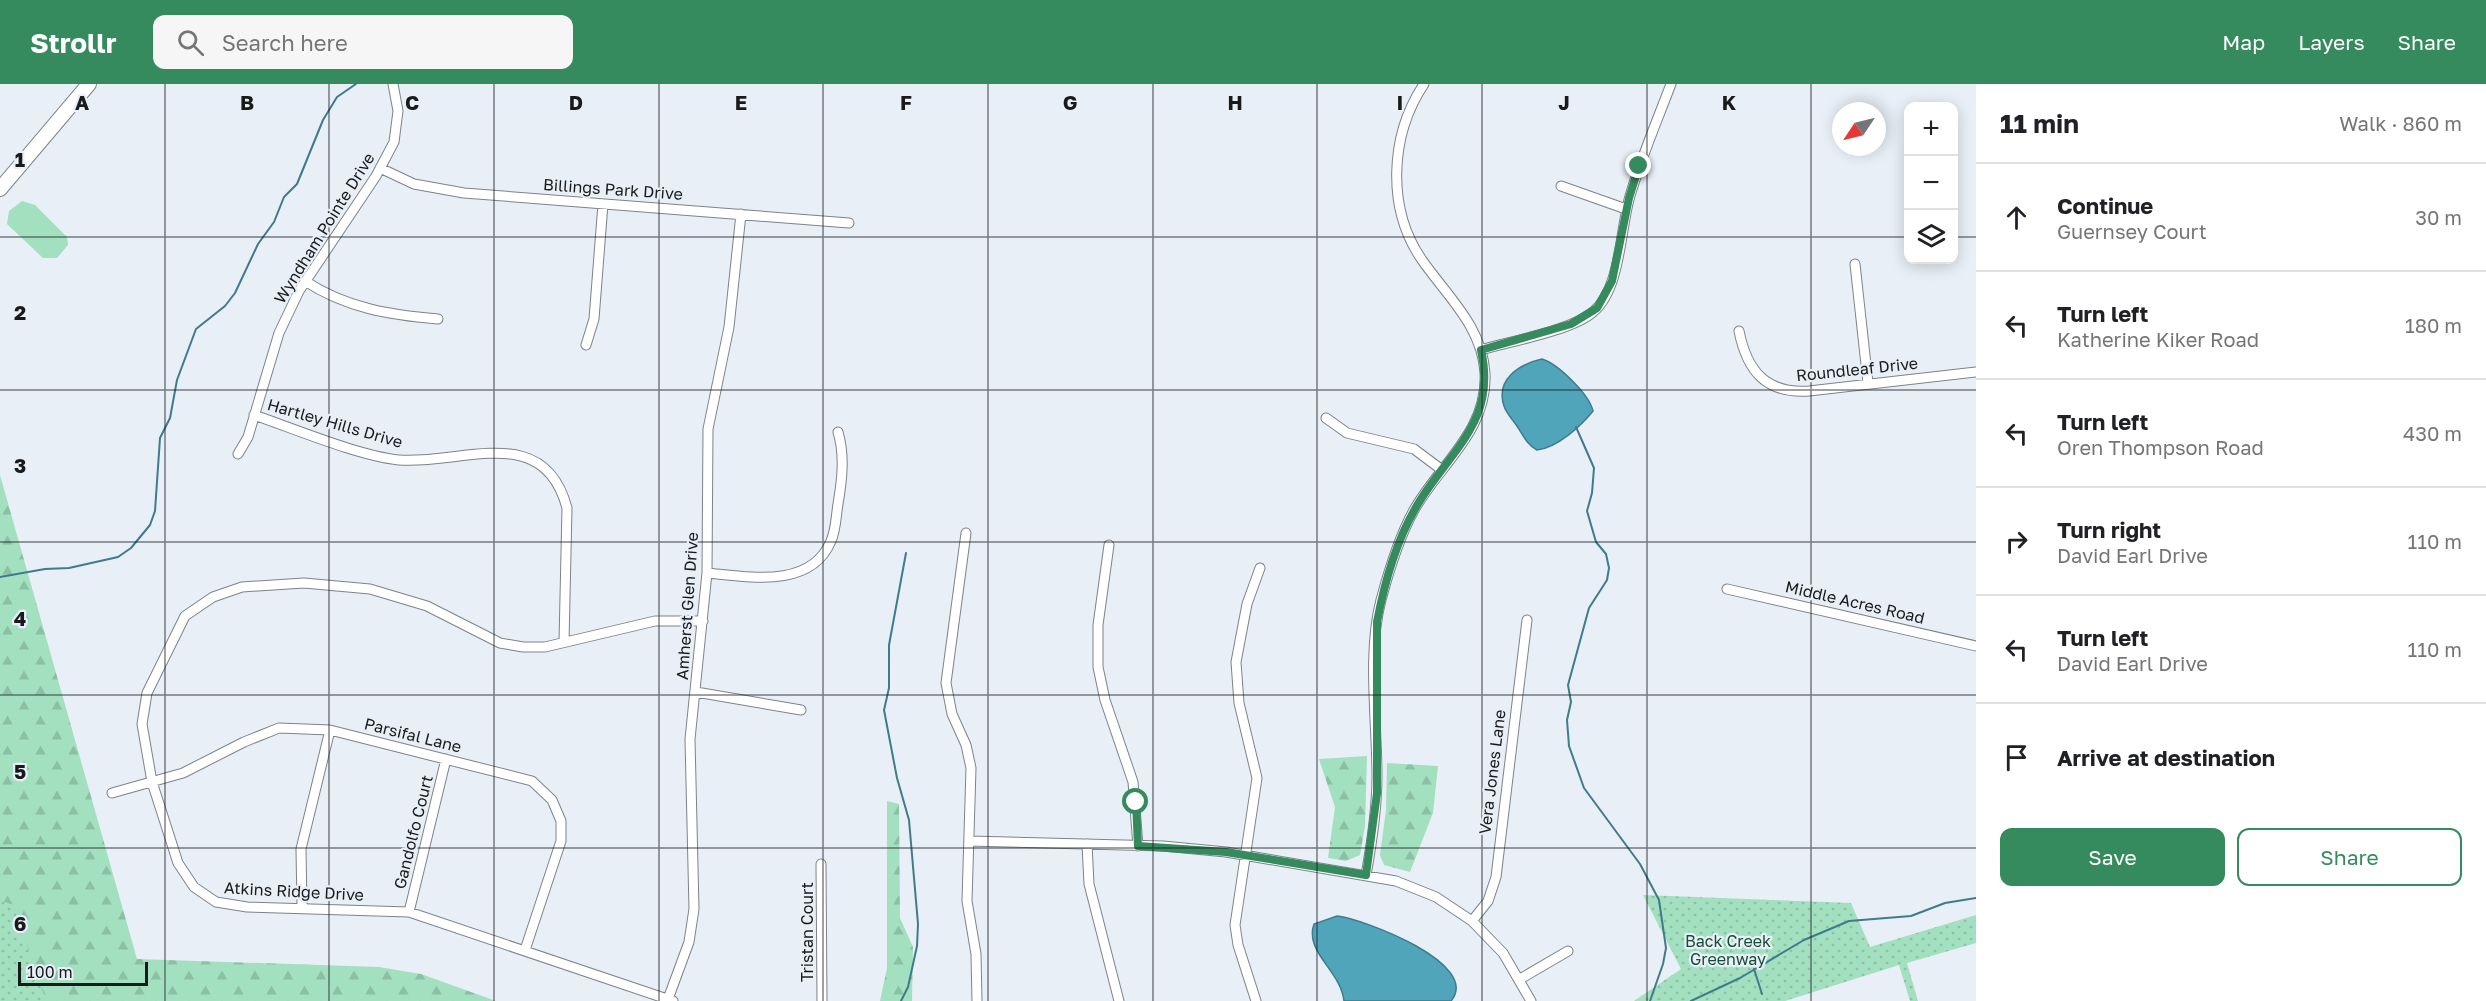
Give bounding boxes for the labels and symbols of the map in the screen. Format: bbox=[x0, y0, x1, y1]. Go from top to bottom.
text: A bbox=[75, 90, 89, 114]
text: B bbox=[240, 90, 254, 114]
text: C bbox=[405, 90, 419, 114]
text: D bbox=[569, 90, 583, 114]
text: E bbox=[735, 90, 747, 114]
text: F bbox=[900, 90, 912, 114]
text: G bbox=[1063, 90, 1077, 114]
text: H bbox=[1227, 90, 1243, 114]
text: I bbox=[1397, 90, 1403, 114]
text: J bbox=[1558, 90, 1570, 114]
text: K bbox=[1722, 90, 1737, 114]
north arrow bbox=[1832, 102, 1886, 156]
text: 1 bbox=[15, 147, 25, 171]
street label: Wyndham Pointe Drive bbox=[269, 149, 379, 307]
route end bbox=[1625, 152, 1651, 178]
street label: Billings Park Drive bbox=[542, 174, 684, 204]
text: 2 bbox=[14, 300, 26, 324]
street label: Roundleaf Drive bbox=[1795, 353, 1919, 385]
street label: Hartley Hills Drive bbox=[265, 394, 405, 452]
text: 3 bbox=[14, 453, 26, 477]
street label: Amherst Glen Drive bbox=[672, 531, 702, 681]
street label: Middle Acres Road bbox=[1783, 576, 1927, 628]
text: 4 bbox=[14, 606, 26, 630]
street label: Vera Jones Lane bbox=[1474, 708, 1510, 836]
street label: Parsifal Lane bbox=[362, 713, 464, 757]
text: 5 bbox=[14, 759, 26, 783]
street label: Gandolfo Court bbox=[389, 773, 437, 891]
route start bbox=[1122, 788, 1148, 814]
street label: Atkins Ridge Drive bbox=[224, 877, 364, 905]
street label: Tristan Court bbox=[797, 882, 817, 982]
text: 6 bbox=[14, 911, 26, 935]
park label: Back Creek Greenway bbox=[1685, 931, 1771, 969]
scale bar bbox=[18, 959, 148, 986]

